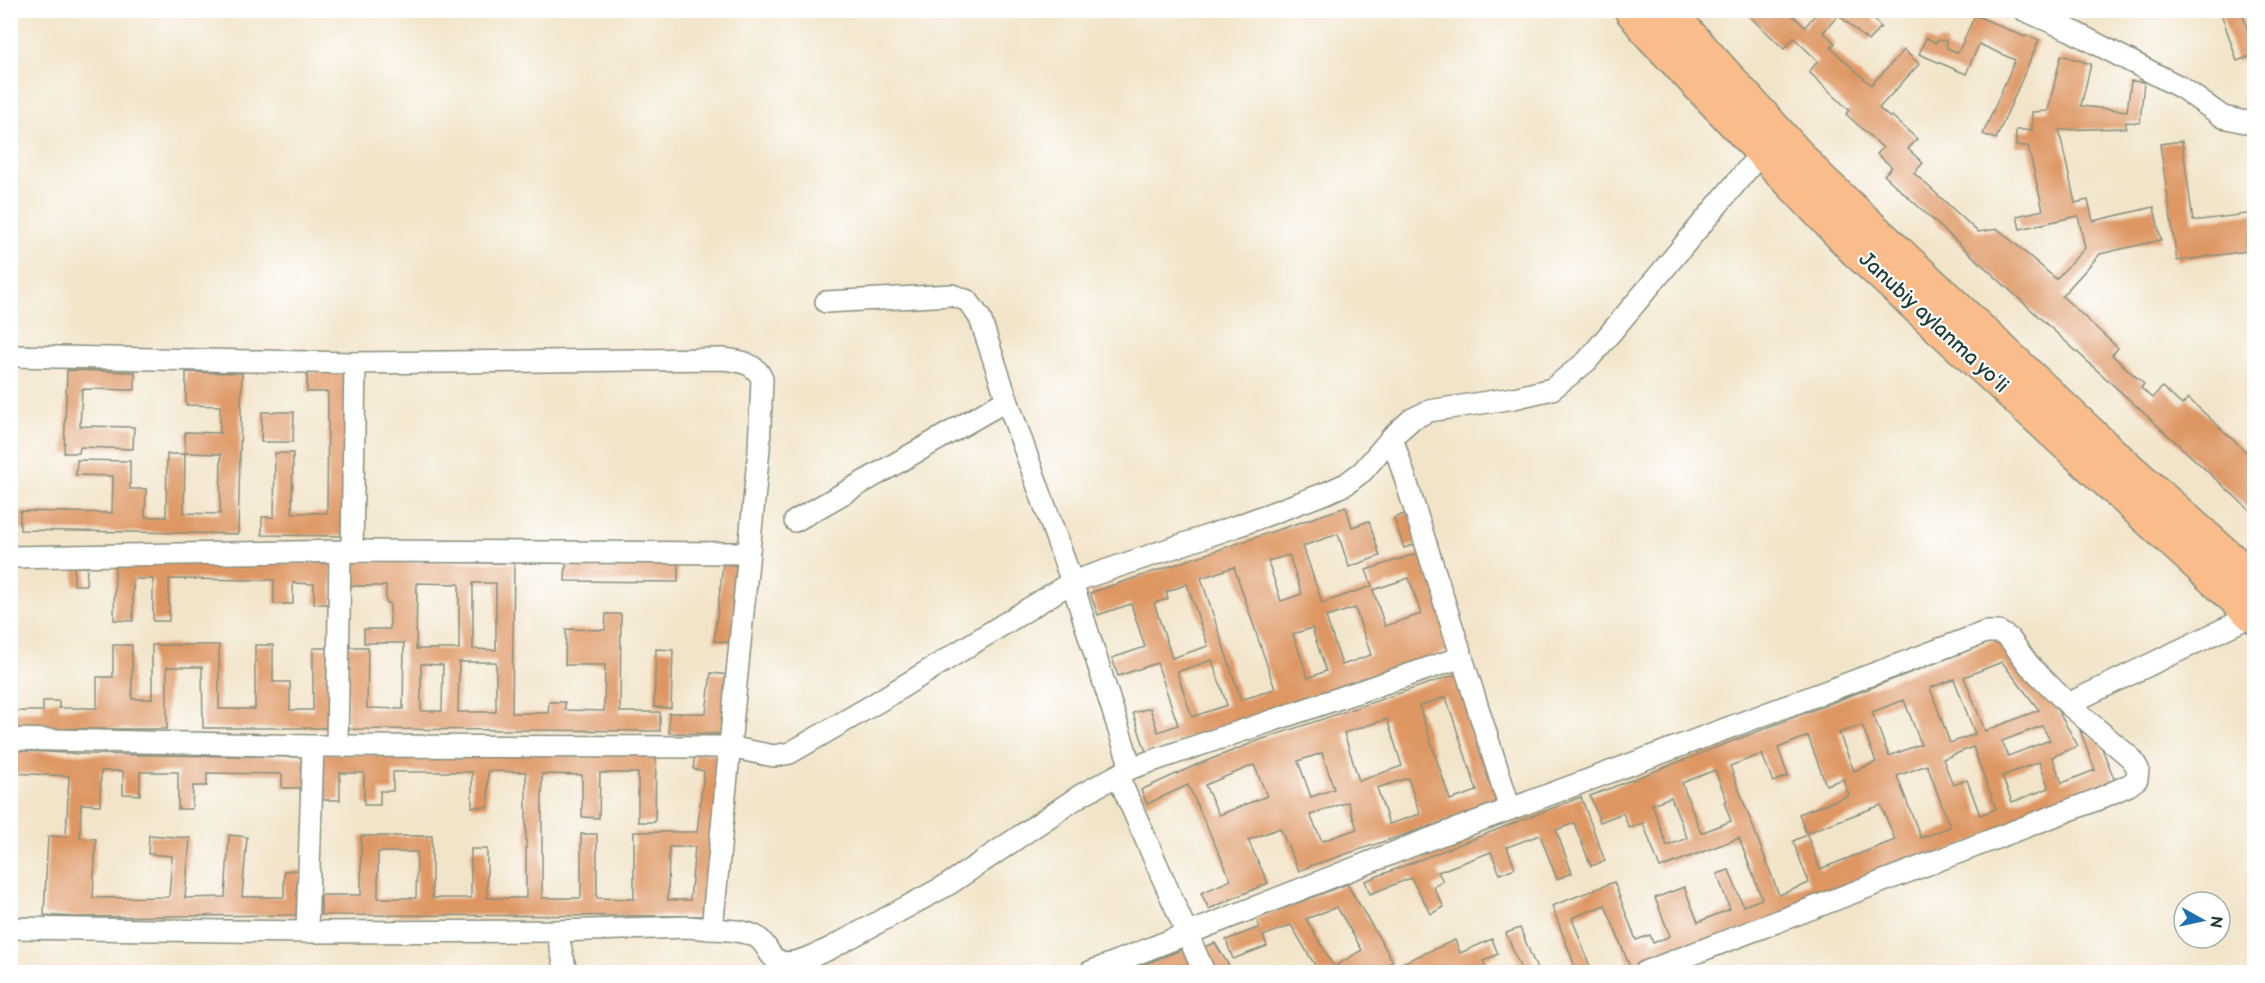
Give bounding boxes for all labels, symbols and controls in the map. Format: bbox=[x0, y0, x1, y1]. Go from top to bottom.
street label: Janubiy aylanma yoʻli bbox=[1854, 247, 2014, 398]
north arrow bbox=[2172, 890, 2232, 950]
text: N bbox=[2205, 915, 2226, 929]

